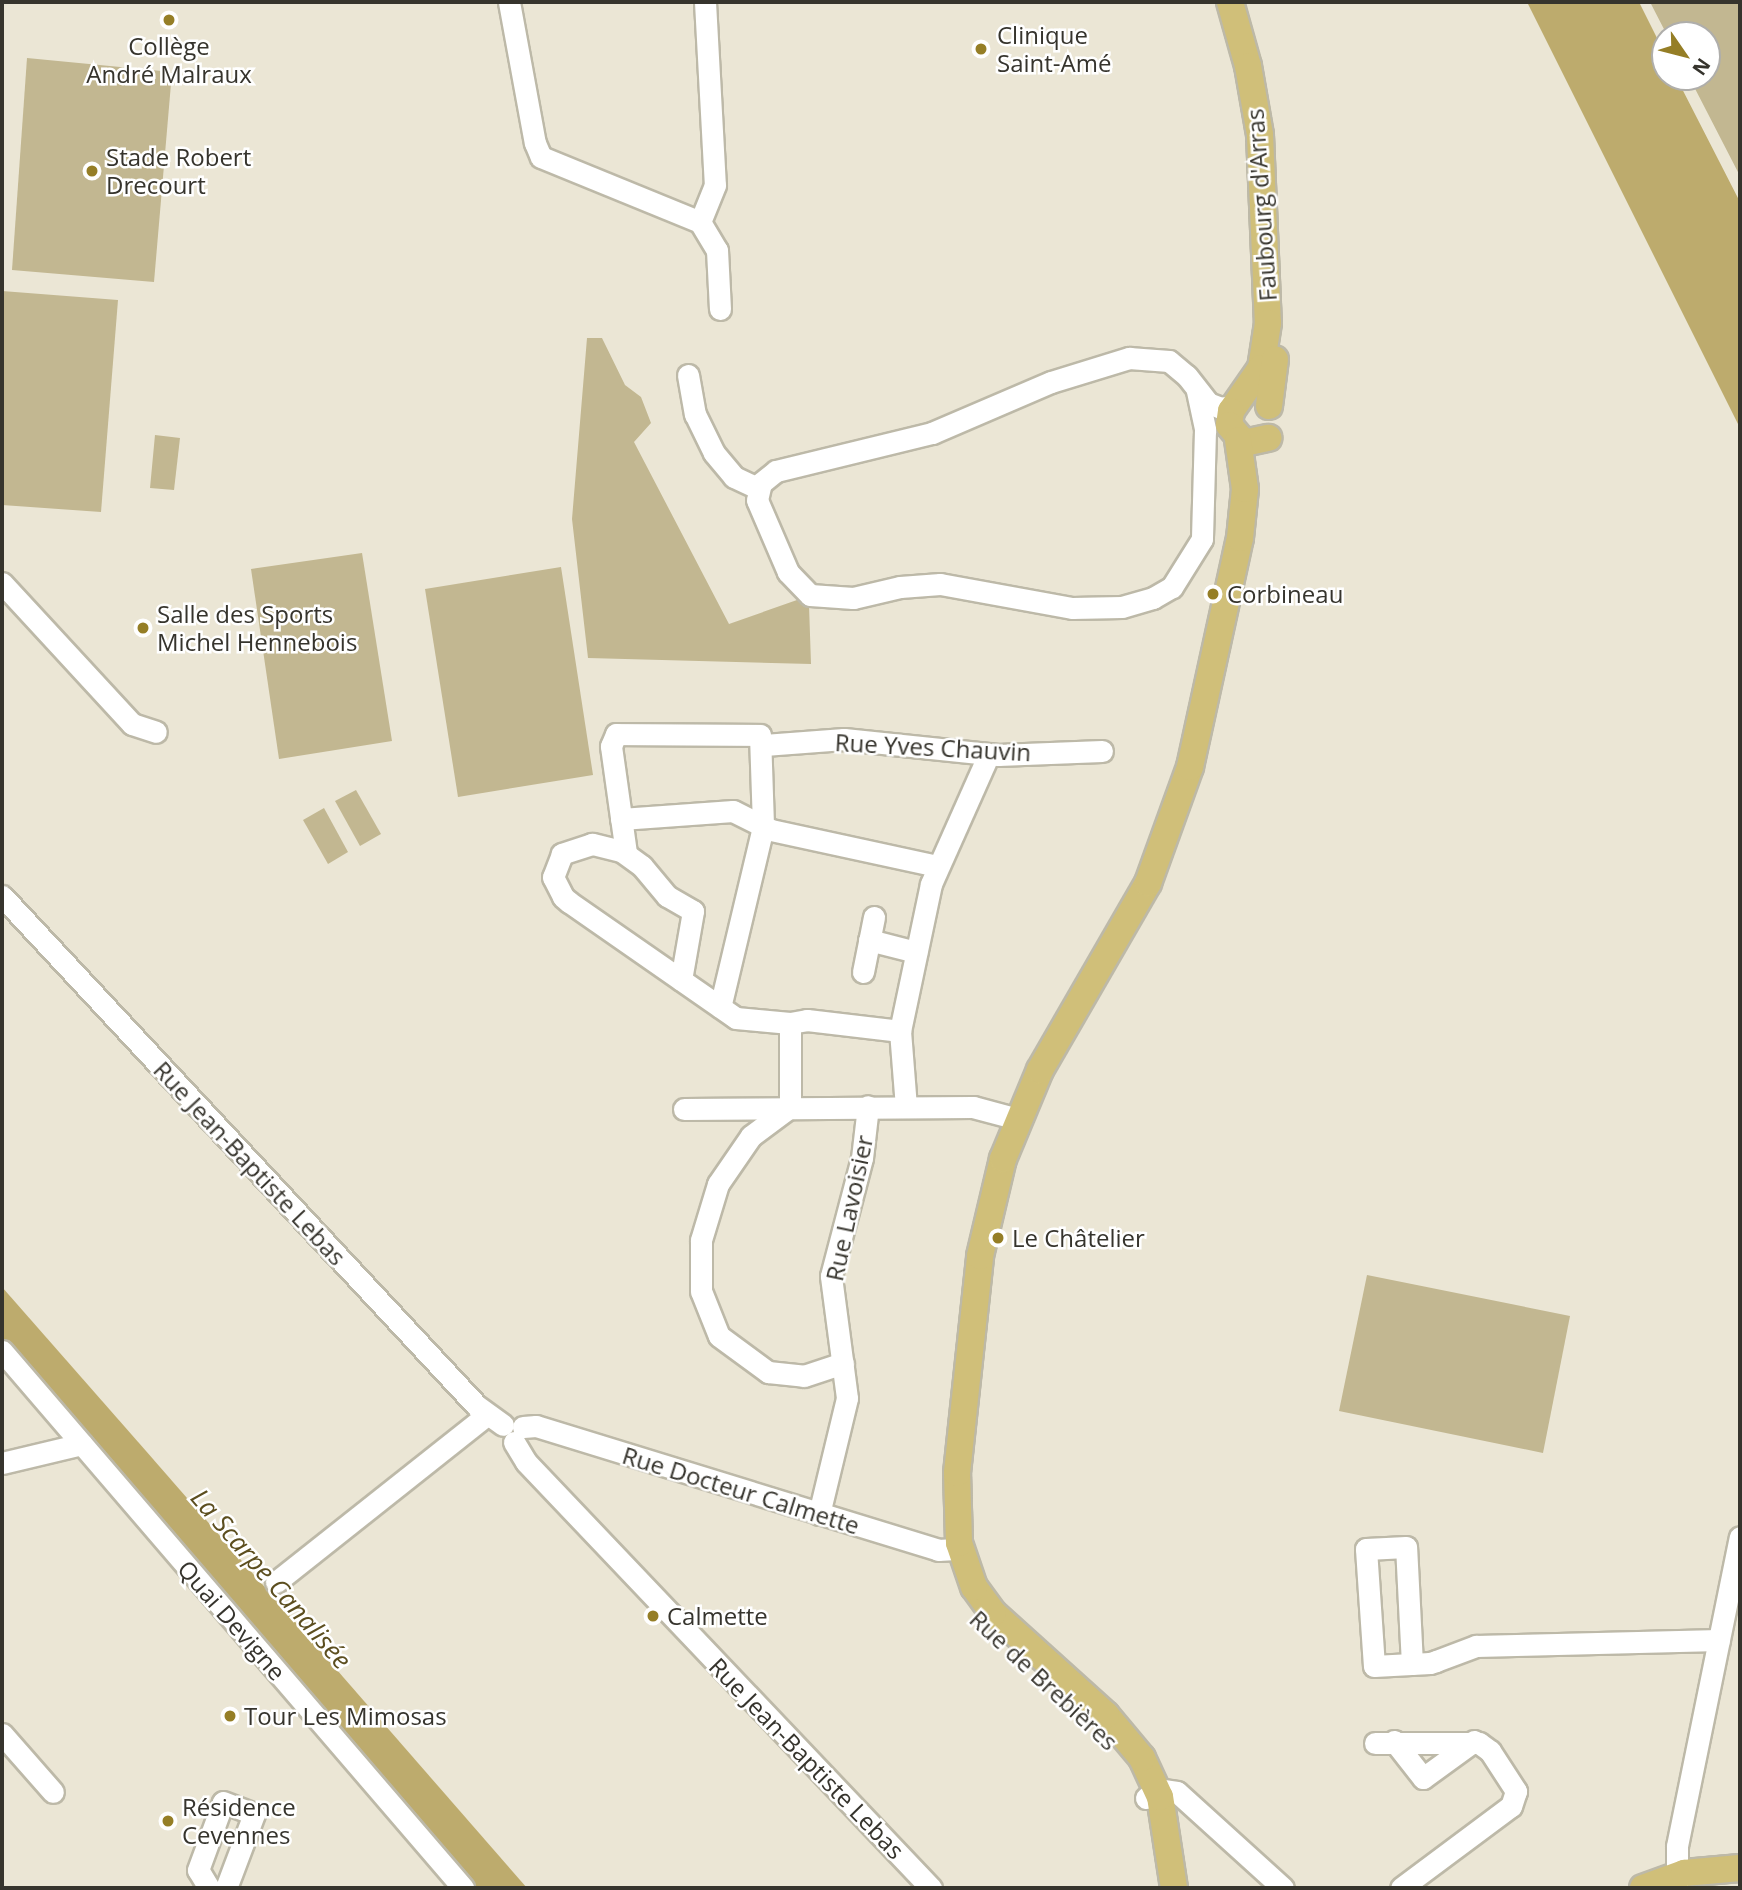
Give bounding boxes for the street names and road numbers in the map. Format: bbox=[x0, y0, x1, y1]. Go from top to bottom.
street label: Faubourg d'Arras bbox=[1240, 108, 1282, 302]
street label: Rue Yves Chauvin bbox=[834, 727, 1032, 767]
street label: Rue Jean-Baptiste Lebas bbox=[148, 1055, 352, 1271]
street label: Rue Lavoisier bbox=[819, 1132, 879, 1284]
street label: Rue Docteur Calmette bbox=[619, 1440, 863, 1540]
street label: Quai Devigne bbox=[172, 1554, 292, 1686]
street label: Rue de Brebières bbox=[964, 1604, 1124, 1756]
street label: Rue Jean-Baptiste Lebas bbox=[703, 1652, 911, 1864]

